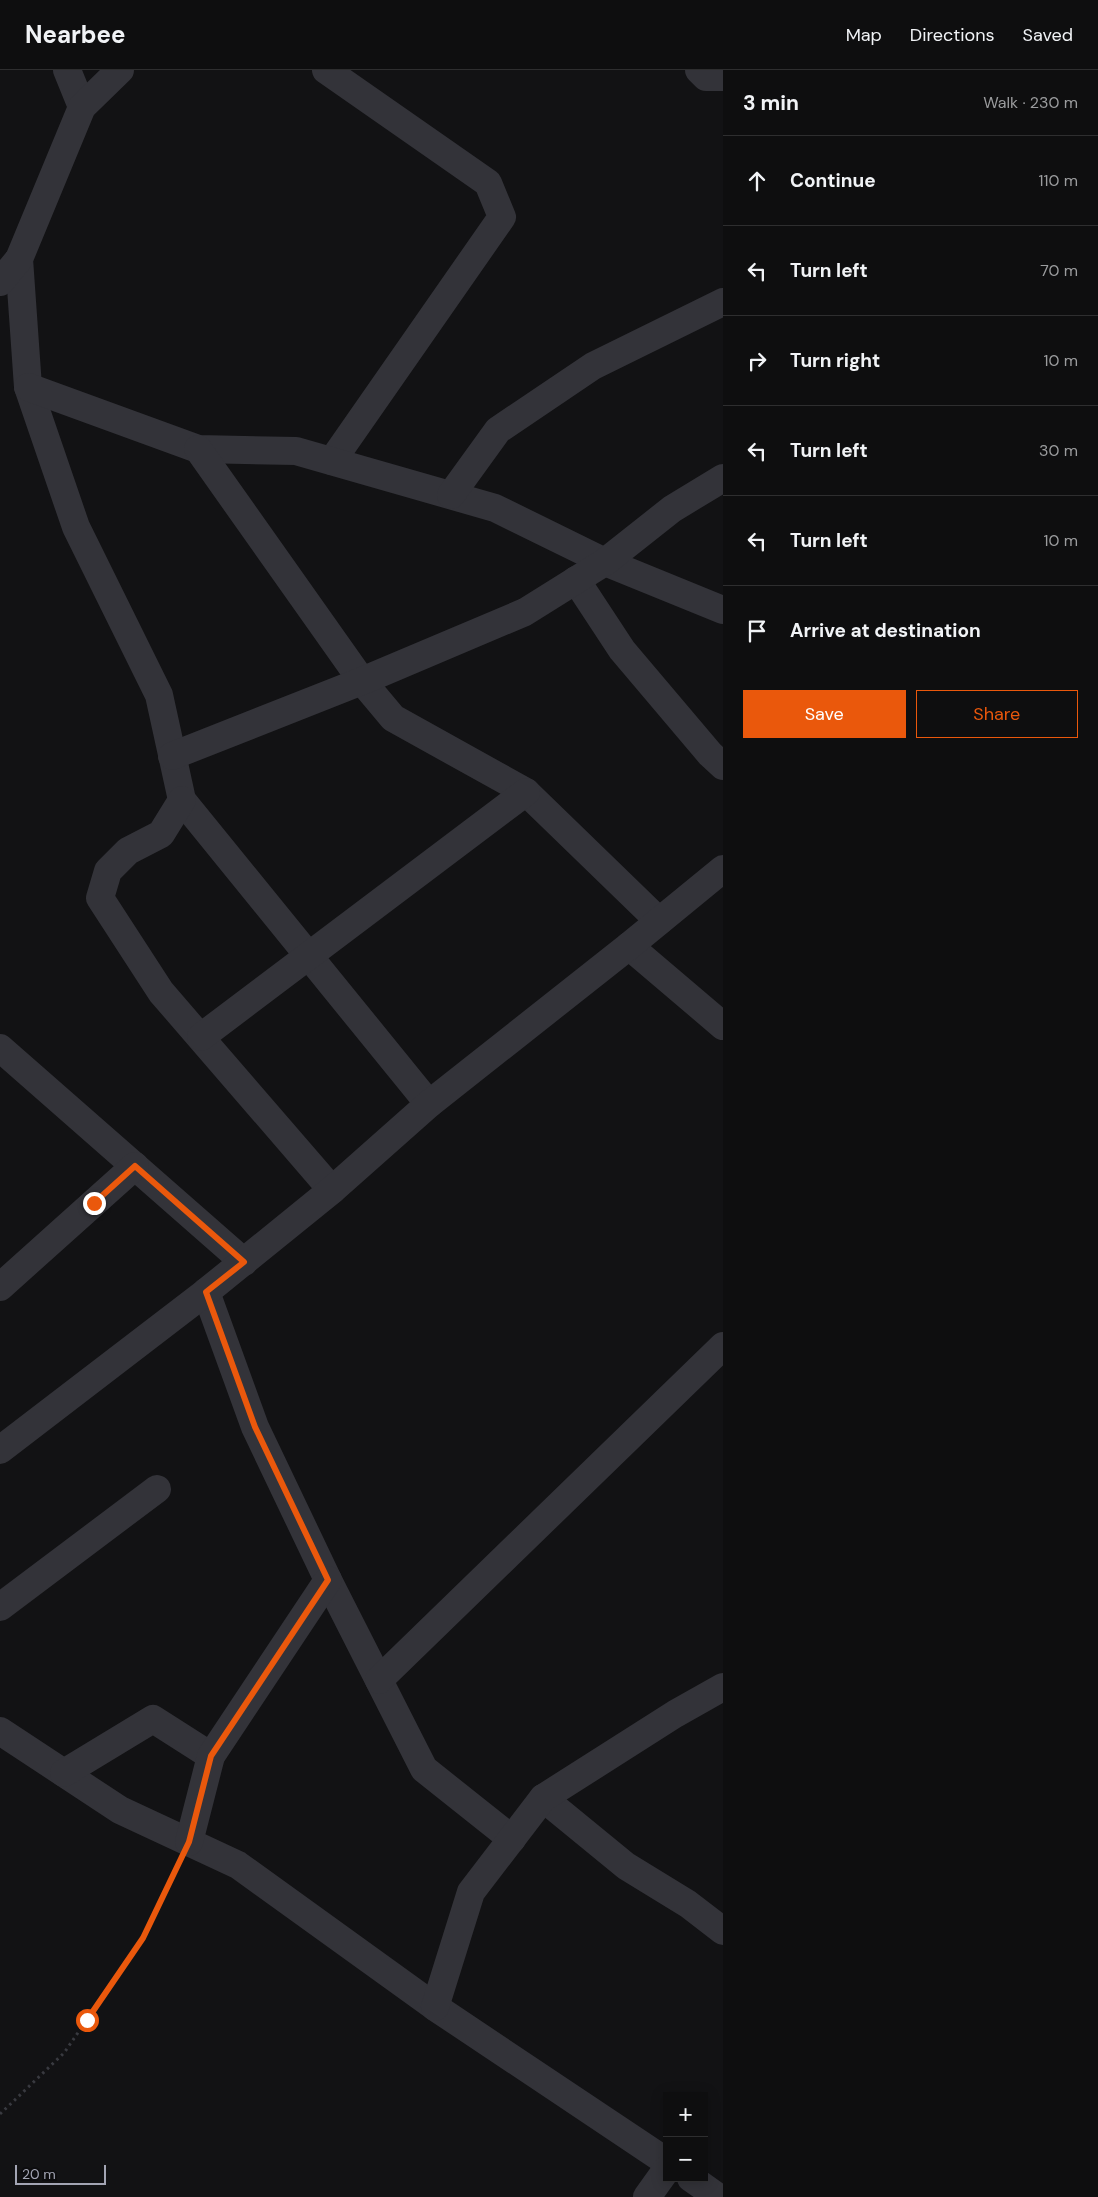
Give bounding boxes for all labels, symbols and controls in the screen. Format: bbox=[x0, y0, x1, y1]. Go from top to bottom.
text: Nearbee bbox=[25, 19, 125, 50]
text: Map bbox=[846, 23, 882, 47]
text: Directions bbox=[910, 23, 995, 47]
text: Saved bbox=[1023, 23, 1073, 47]
text: 3 min bbox=[743, 89, 799, 117]
text: Walk · 230 m bbox=[983, 92, 1078, 113]
icon: ahead bbox=[743, 167, 771, 195]
text: Continue bbox=[790, 168, 876, 193]
text: 110 m bbox=[1039, 170, 1078, 191]
icon: left bbox=[743, 257, 771, 285]
text: Turn left bbox=[790, 258, 868, 283]
text: 70 m bbox=[1040, 260, 1078, 281]
icon: right bbox=[743, 347, 771, 375]
text: Turn right bbox=[790, 348, 880, 373]
text: 10 m bbox=[1044, 350, 1078, 371]
icon: left bbox=[743, 437, 771, 465]
text: Turn left bbox=[790, 438, 868, 463]
text: 30 m bbox=[1039, 440, 1078, 461]
icon: left bbox=[743, 527, 771, 555]
text: Turn left bbox=[790, 528, 868, 553]
text: 10 m bbox=[1044, 530, 1078, 551]
icon: arrive bbox=[743, 617, 771, 645]
text: Arrive at destination bbox=[790, 618, 981, 643]
button: Save bbox=[743, 690, 906, 738]
button: Share bbox=[916, 690, 1078, 738]
route end bbox=[83, 1192, 106, 1215]
route start bbox=[76, 2009, 99, 2032]
map controls bbox=[663, 2092, 708, 2182]
button: + bbox=[663, 2092, 708, 2137]
button: − bbox=[663, 2137, 708, 2182]
scale bar bbox=[15, 2162, 106, 2185]
text: 20 m bbox=[22, 2165, 56, 2183]

